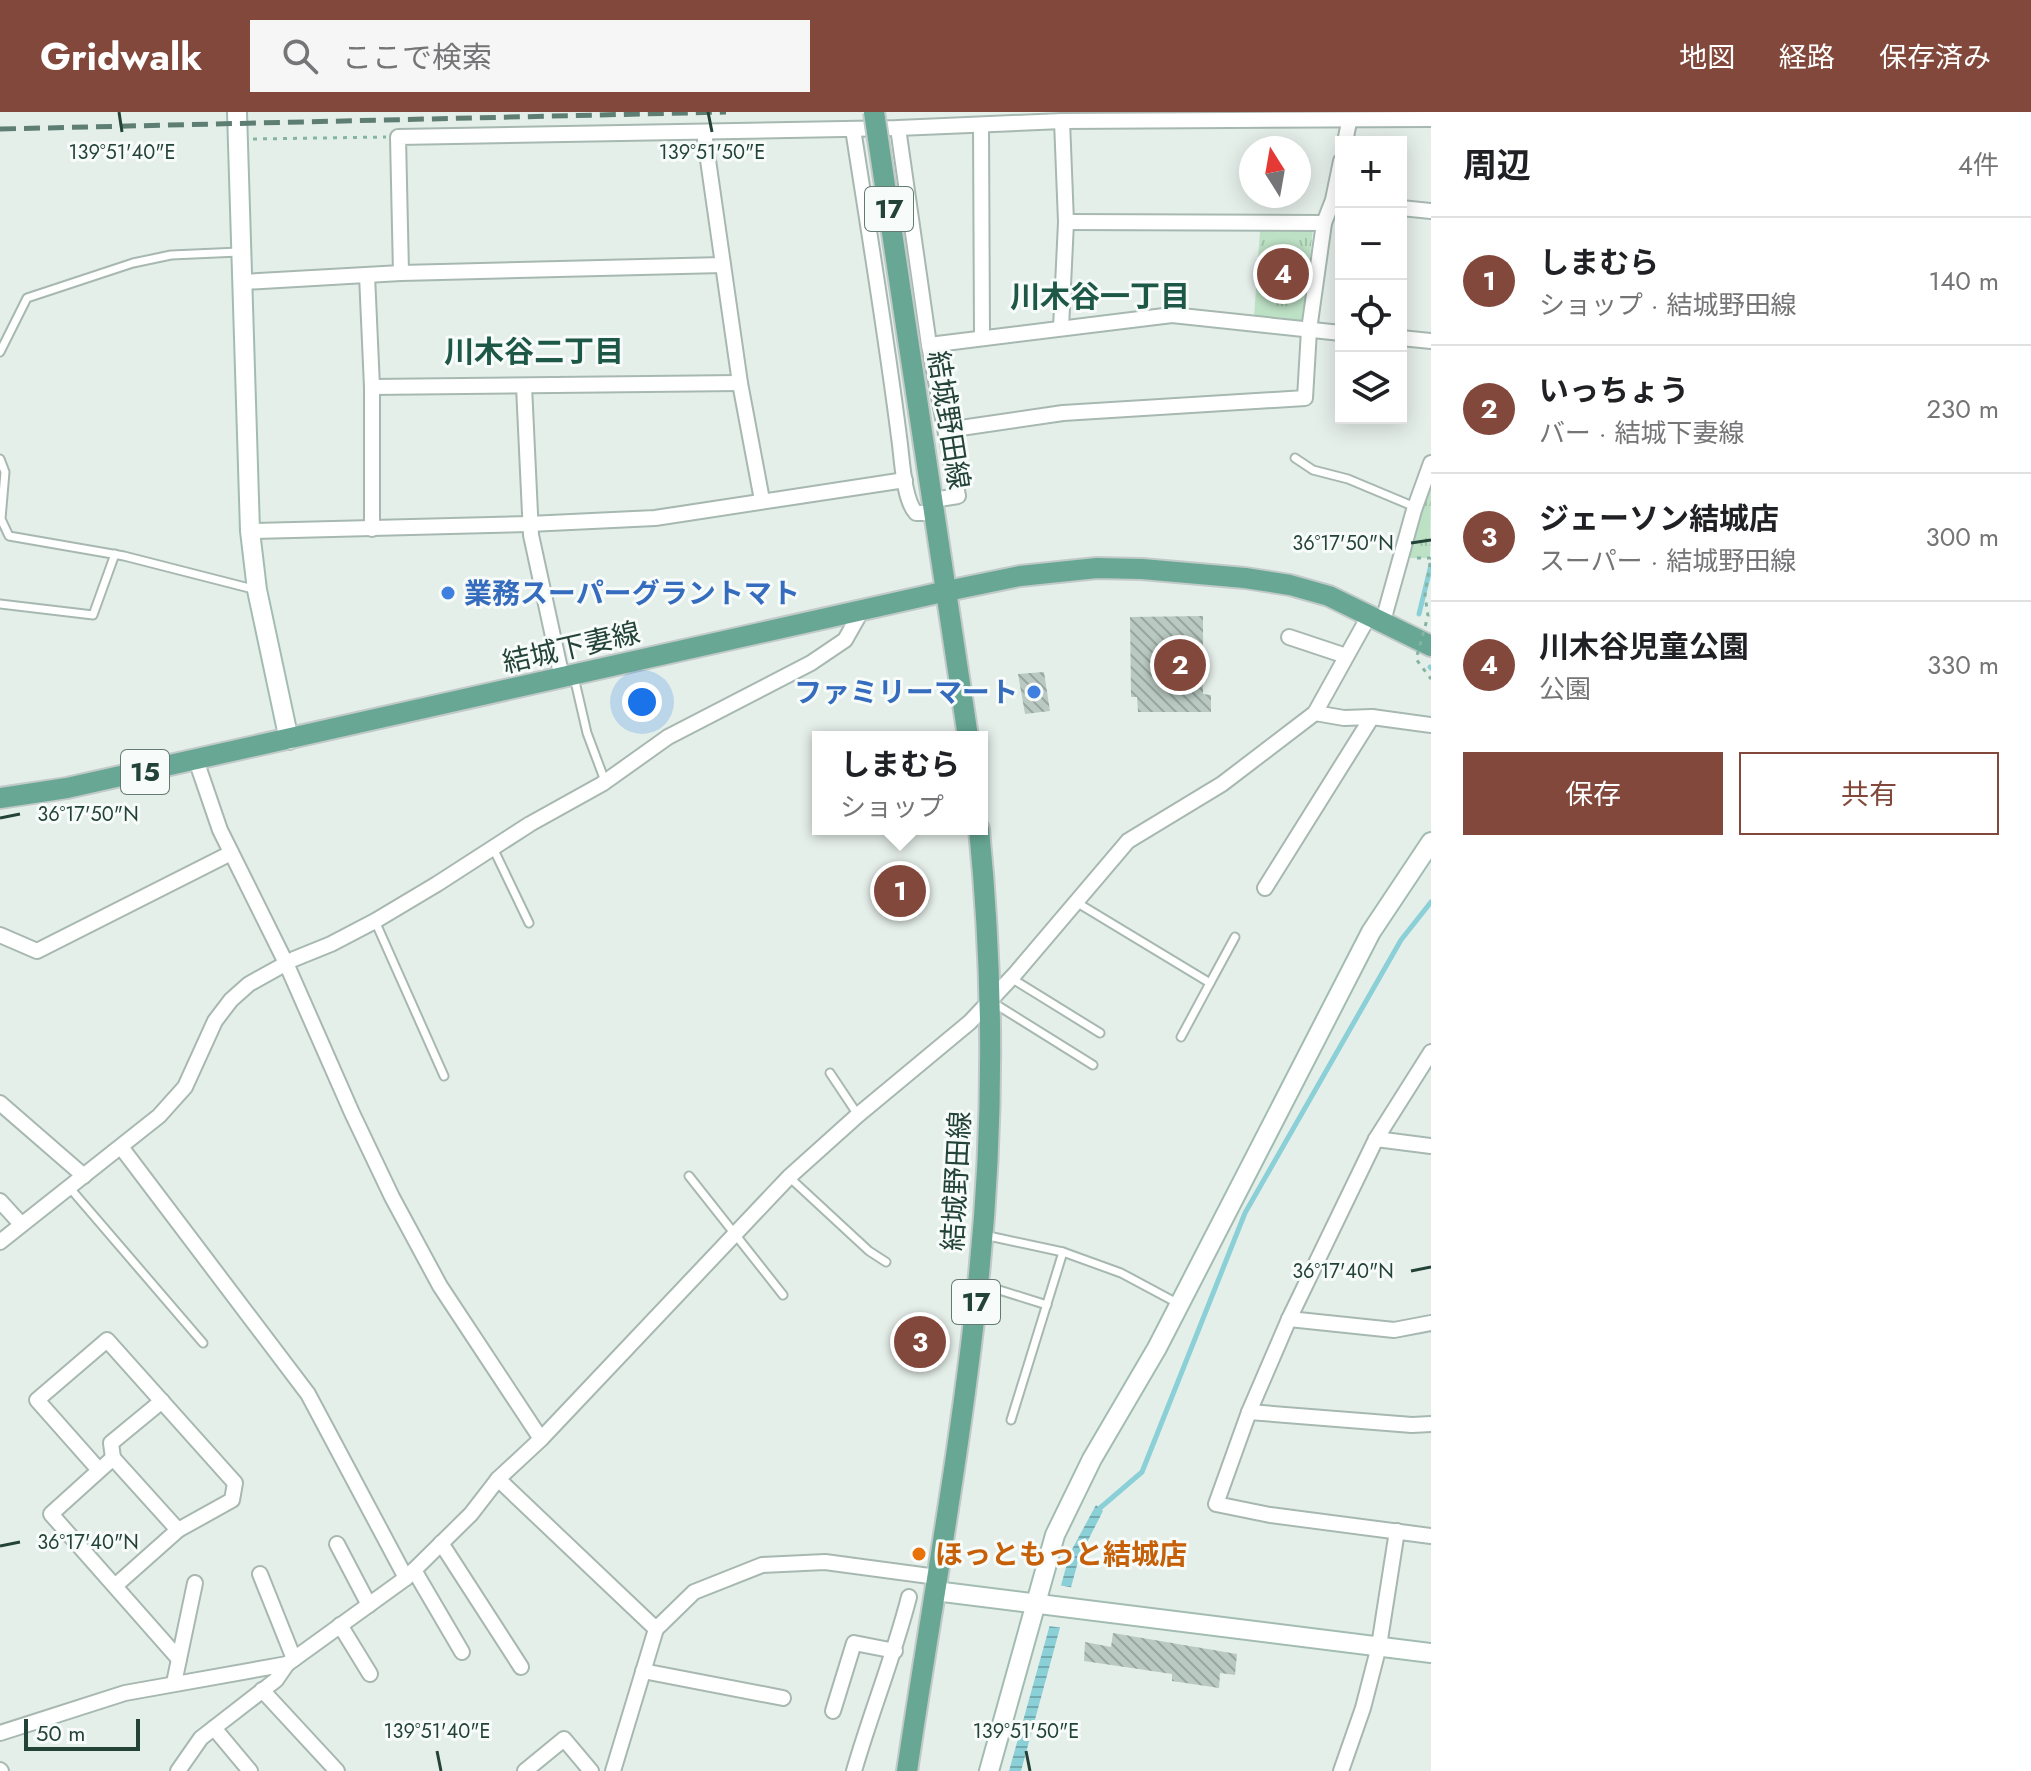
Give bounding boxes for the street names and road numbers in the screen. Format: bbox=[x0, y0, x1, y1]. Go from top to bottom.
road number: 17 bbox=[865, 187, 913, 231]
street label: 結城野田線 bbox=[917, 348, 980, 492]
street label: 結城下妻線 bbox=[498, 612, 644, 683]
road number: 15 bbox=[121, 750, 169, 794]
street label: 結城野田線 bbox=[932, 1110, 981, 1252]
road number: 17 bbox=[952, 1280, 1000, 1324]

